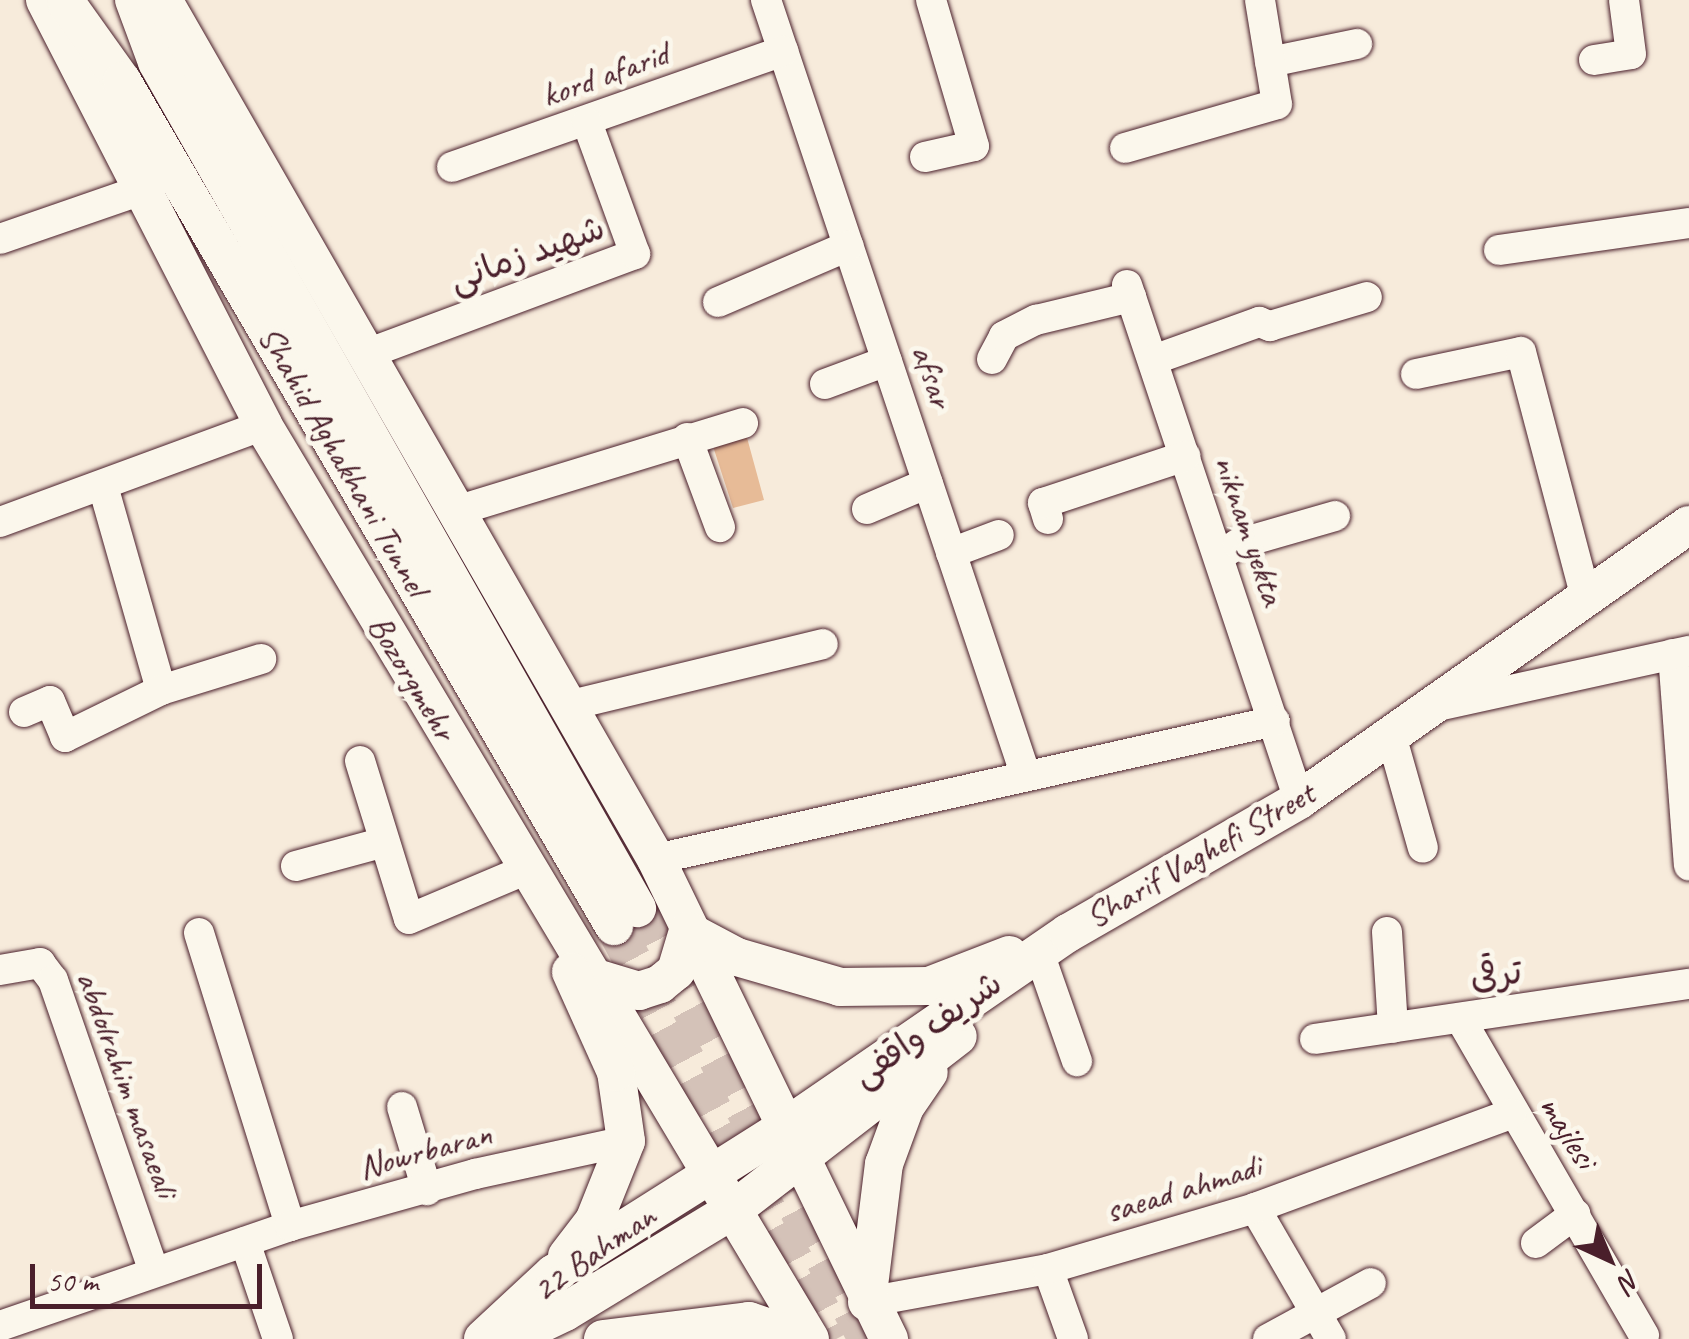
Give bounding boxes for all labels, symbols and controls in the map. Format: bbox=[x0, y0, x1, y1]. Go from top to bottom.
street label: kord afarid bbox=[535, 33, 675, 117]
street label: شهید زمانی bbox=[444, 207, 610, 301]
street label: Shahid Aghakhani Tunnel bbox=[249, 319, 437, 603]
street label: afsar bbox=[902, 339, 962, 413]
street label: niknam yekta bbox=[1204, 450, 1294, 610]
street label: Bozorgmehr bbox=[358, 608, 466, 748]
street label: Sharif Vaghefi Street bbox=[1078, 772, 1322, 938]
street label: ترقی bbox=[1467, 951, 1525, 999]
street label: شریف واقفی bbox=[844, 962, 1010, 1096]
street label: abdolrahim masaeali bbox=[66, 964, 188, 1204]
street label: majlesi bbox=[1530, 1088, 1606, 1176]
street label: Nowrbaran bbox=[354, 1113, 496, 1189]
street label: saead ahmadi bbox=[1099, 1145, 1267, 1233]
street label: 22 Bahman bbox=[524, 1195, 664, 1311]
north arrow bbox=[1559, 1209, 1659, 1309]
scale bar bbox=[35, 1244, 268, 1306]
text: 50 m bbox=[47, 1262, 98, 1300]
text: N bbox=[1612, 1262, 1649, 1300]

